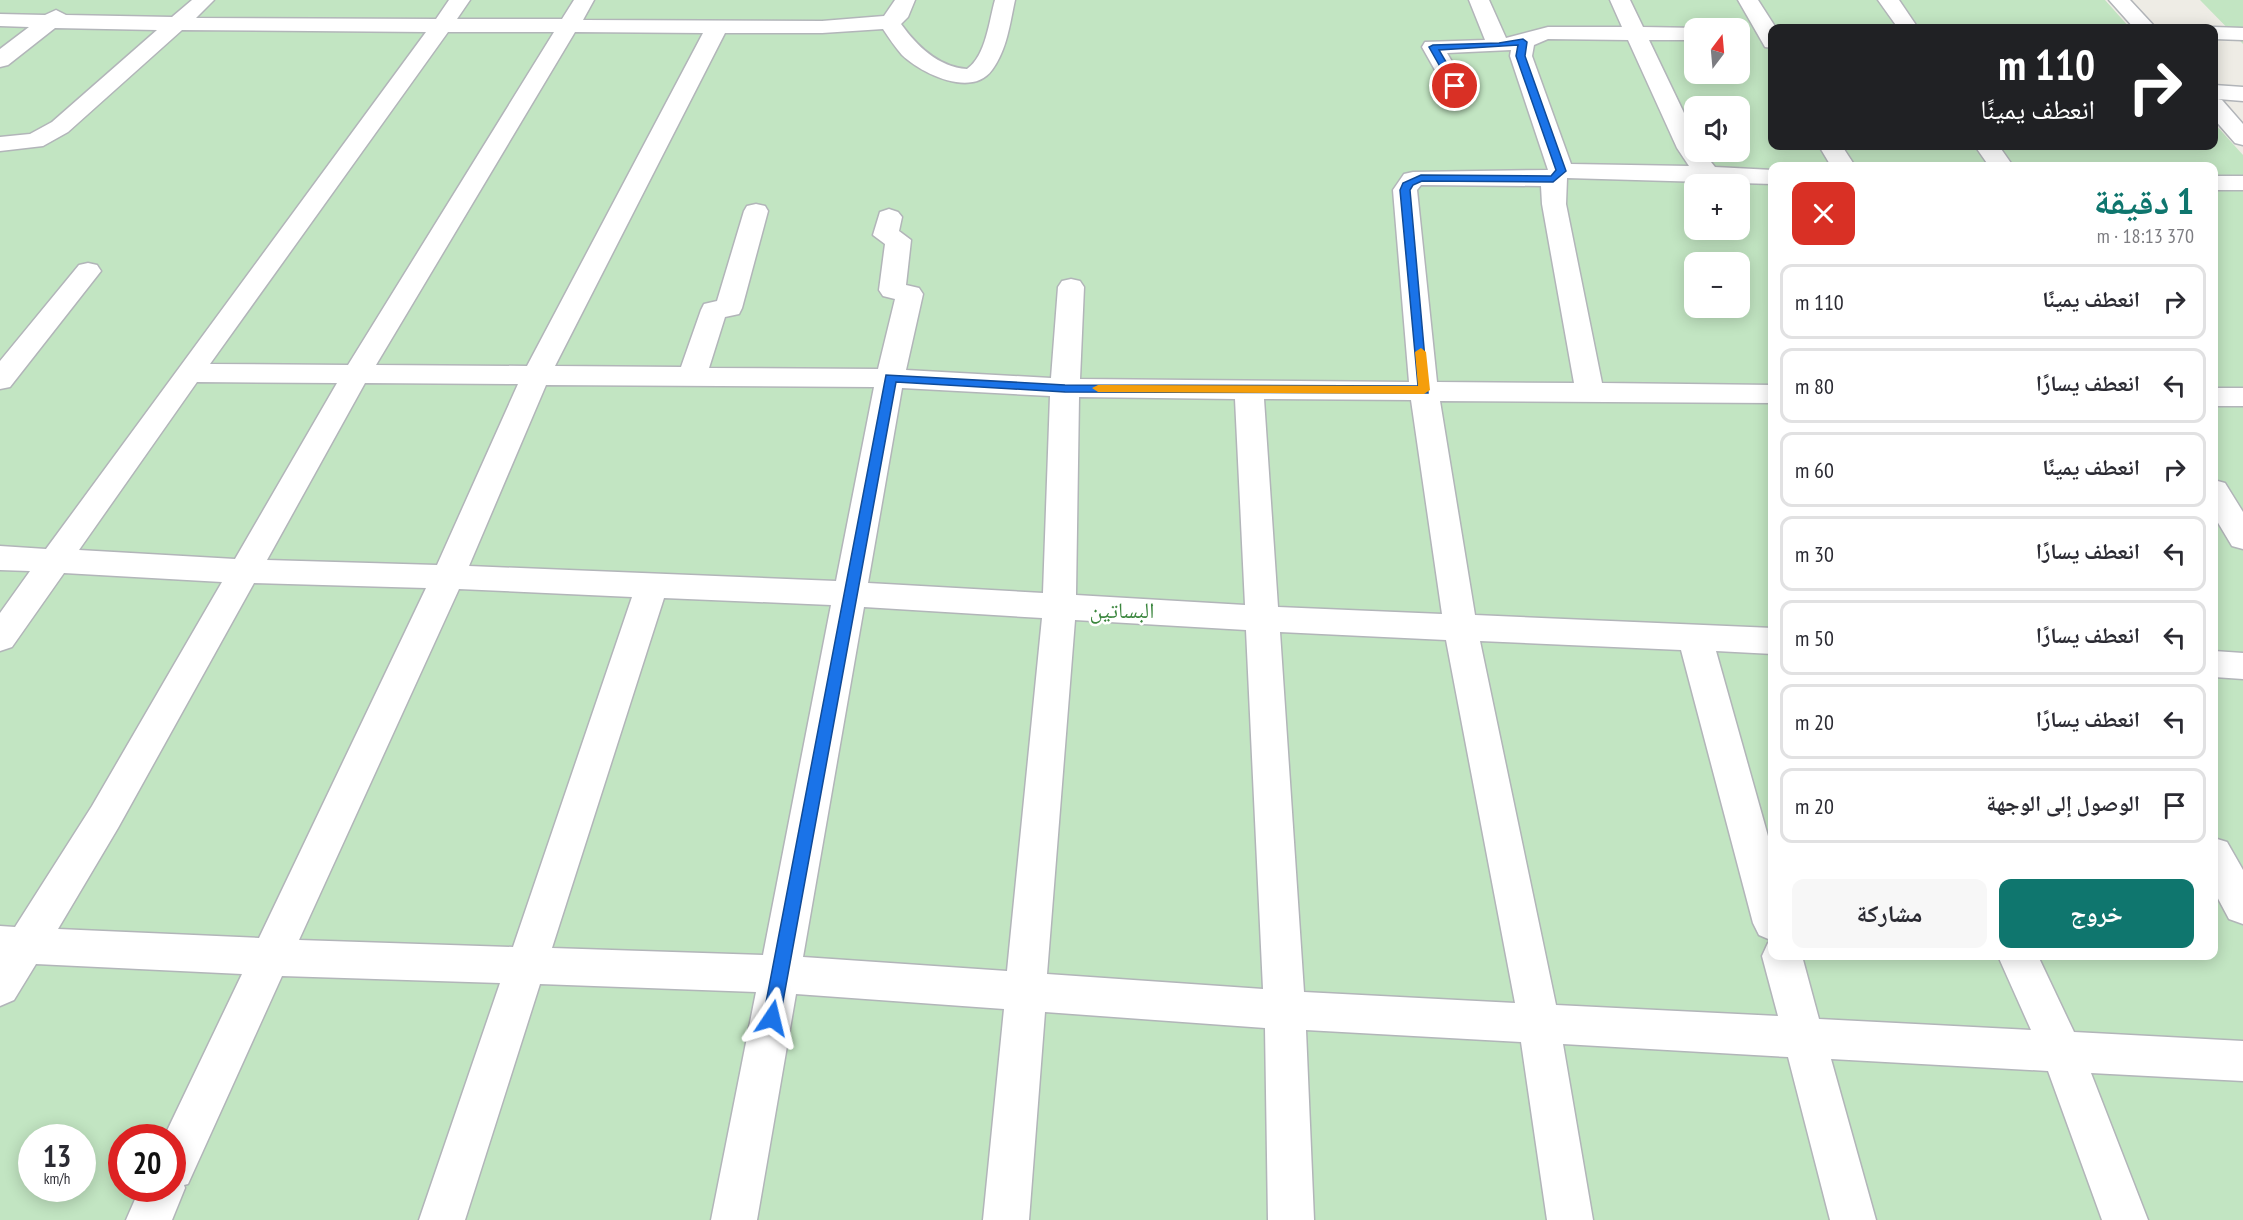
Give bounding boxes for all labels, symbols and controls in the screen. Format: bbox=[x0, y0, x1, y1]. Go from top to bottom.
north arrow bbox=[1684, 18, 1750, 84]
map controls bbox=[1684, 18, 1750, 318]
text: 110 m bbox=[1998, 37, 2095, 92]
icon: right bbox=[2116, 48, 2194, 126]
pin bbox=[1429, 60, 1480, 111]
icon: arrive bbox=[1438, 69, 1471, 102]
text: انعطف يمينًا bbox=[1980, 92, 2095, 126]
button: sound bbox=[1684, 96, 1750, 162]
button: + bbox=[1684, 174, 1750, 240]
text: 1 دقيقة bbox=[2094, 177, 2194, 224]
button: close bbox=[1792, 182, 1855, 245]
text: 370 m · 18:13 bbox=[2097, 223, 2194, 249]
button: − bbox=[1684, 252, 1750, 318]
text: انعطف يمينًا bbox=[2042, 285, 2140, 313]
icon: right bbox=[2158, 285, 2191, 318]
text: 110 m bbox=[1795, 288, 1844, 316]
text: انعطف يسارًا bbox=[2036, 369, 2140, 397]
icon: left bbox=[2158, 369, 2191, 402]
text: 80 m bbox=[1795, 372, 1834, 400]
text: انعطف يمينًا bbox=[2042, 453, 2140, 481]
icon: right bbox=[2158, 453, 2191, 486]
text: 60 m bbox=[1795, 456, 1834, 484]
text: انعطف يسارًا bbox=[2036, 537, 2140, 565]
icon: left bbox=[2158, 537, 2191, 570]
text: 30 m bbox=[1795, 540, 1834, 568]
park label: البساتين bbox=[1090, 596, 1154, 624]
text: انعطف يسارًا bbox=[2036, 621, 2140, 649]
icon: left bbox=[2158, 621, 2191, 654]
text: 50 m bbox=[1795, 624, 1834, 652]
text: انعطف يسارًا bbox=[2036, 705, 2140, 733]
icon: left bbox=[2158, 705, 2191, 738]
text: 20 m bbox=[1795, 708, 1834, 736]
text: الوصول إلى الوجهة bbox=[1986, 789, 2140, 817]
icon: arrive bbox=[2158, 789, 2191, 822]
text: 20 m bbox=[1795, 792, 1834, 820]
button: مشاركة bbox=[1792, 879, 1987, 948]
button: خروج bbox=[1999, 879, 2194, 948]
position arrow bbox=[740, 986, 804, 1050]
speed limit sign: 20 bbox=[108, 1124, 186, 1202]
text: 13 bbox=[43, 1136, 71, 1175]
text: km/h bbox=[44, 1169, 70, 1188]

